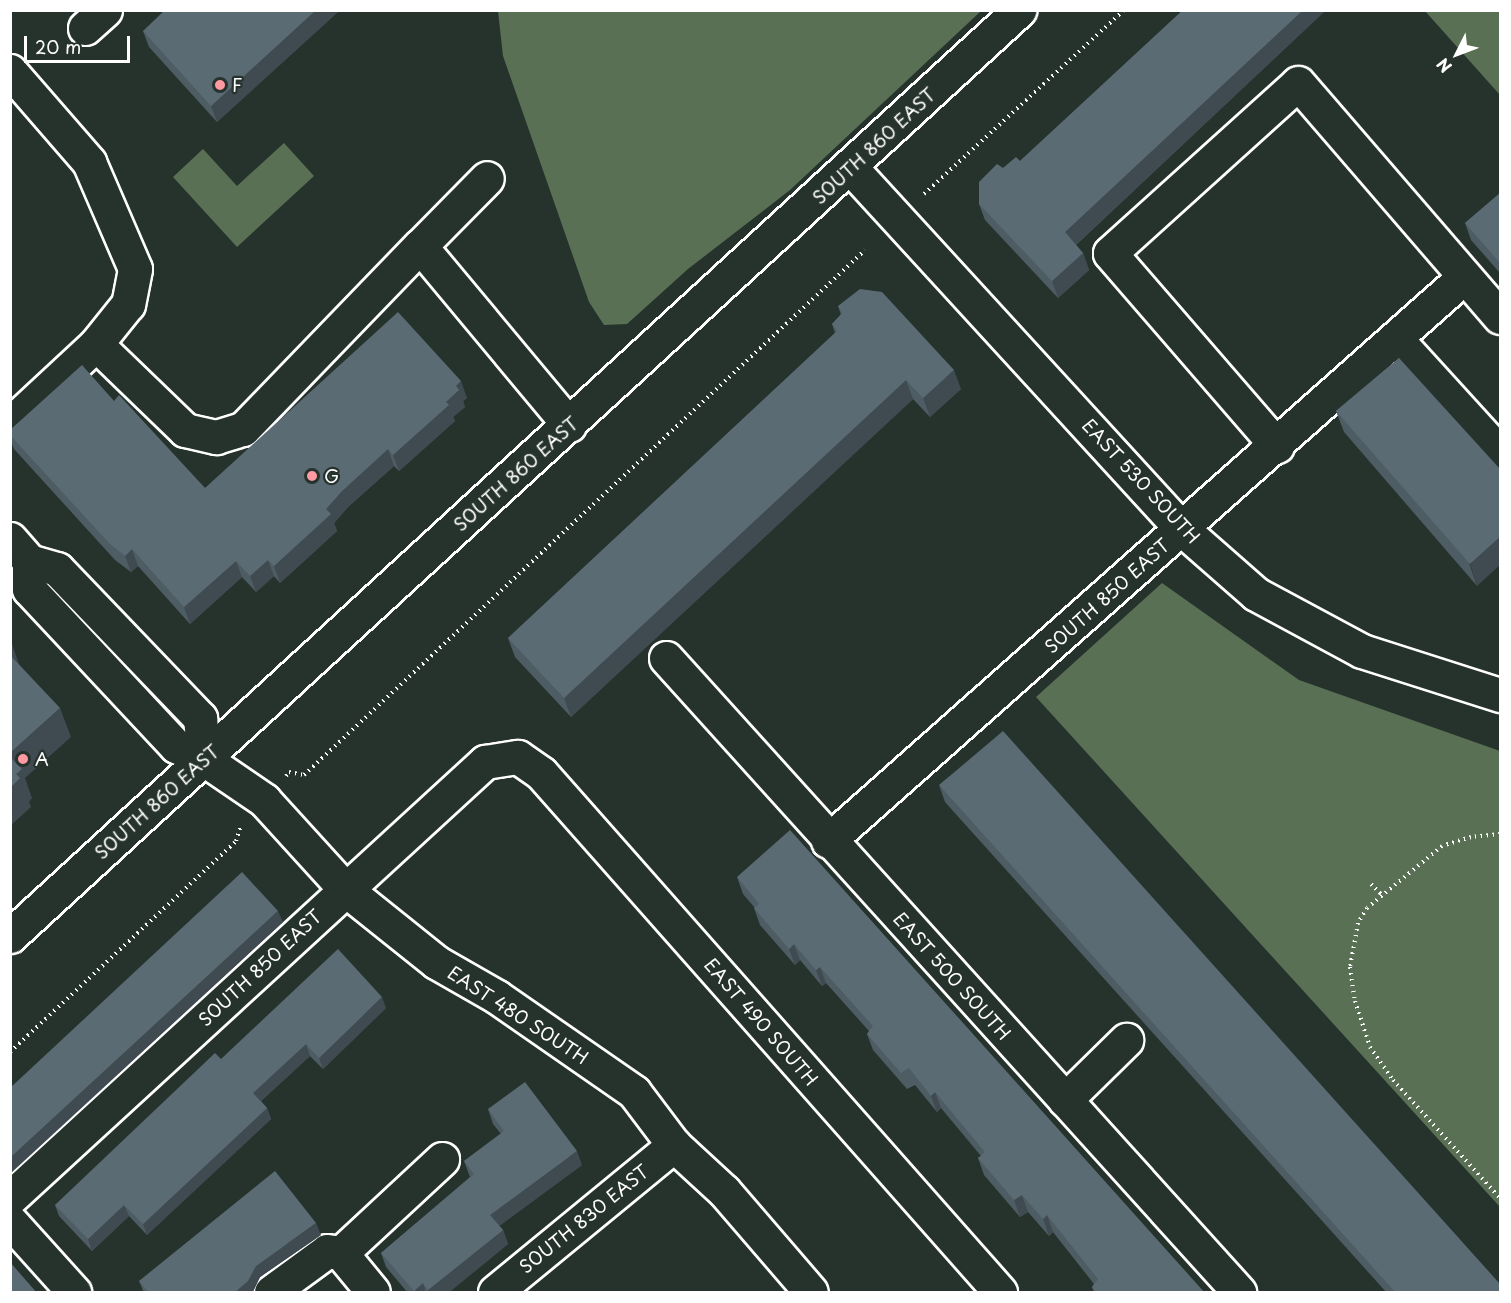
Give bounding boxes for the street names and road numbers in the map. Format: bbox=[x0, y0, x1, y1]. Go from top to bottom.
street label: SOUTH 860 EAST bbox=[808, 83, 940, 209]
street label: SOUTH 860 EAST bbox=[449, 412, 583, 536]
street label: EAST 530 SOUTH bbox=[1078, 415, 1204, 547]
street label: SOUTH 850 EAST bbox=[1040, 535, 1174, 657]
street label: SOUTH 860 EAST bbox=[90, 740, 224, 864]
street label: SOUTH 850 EAST bbox=[194, 906, 326, 1030]
street label: EAST 500 SOUTH bbox=[890, 908, 1014, 1044]
street label: EAST 490 SOUTH bbox=[700, 955, 822, 1089]
street label: EAST 480 SOUTH bbox=[445, 962, 591, 1068]
street label: SOUTH 830 EAST bbox=[515, 1160, 653, 1278]

